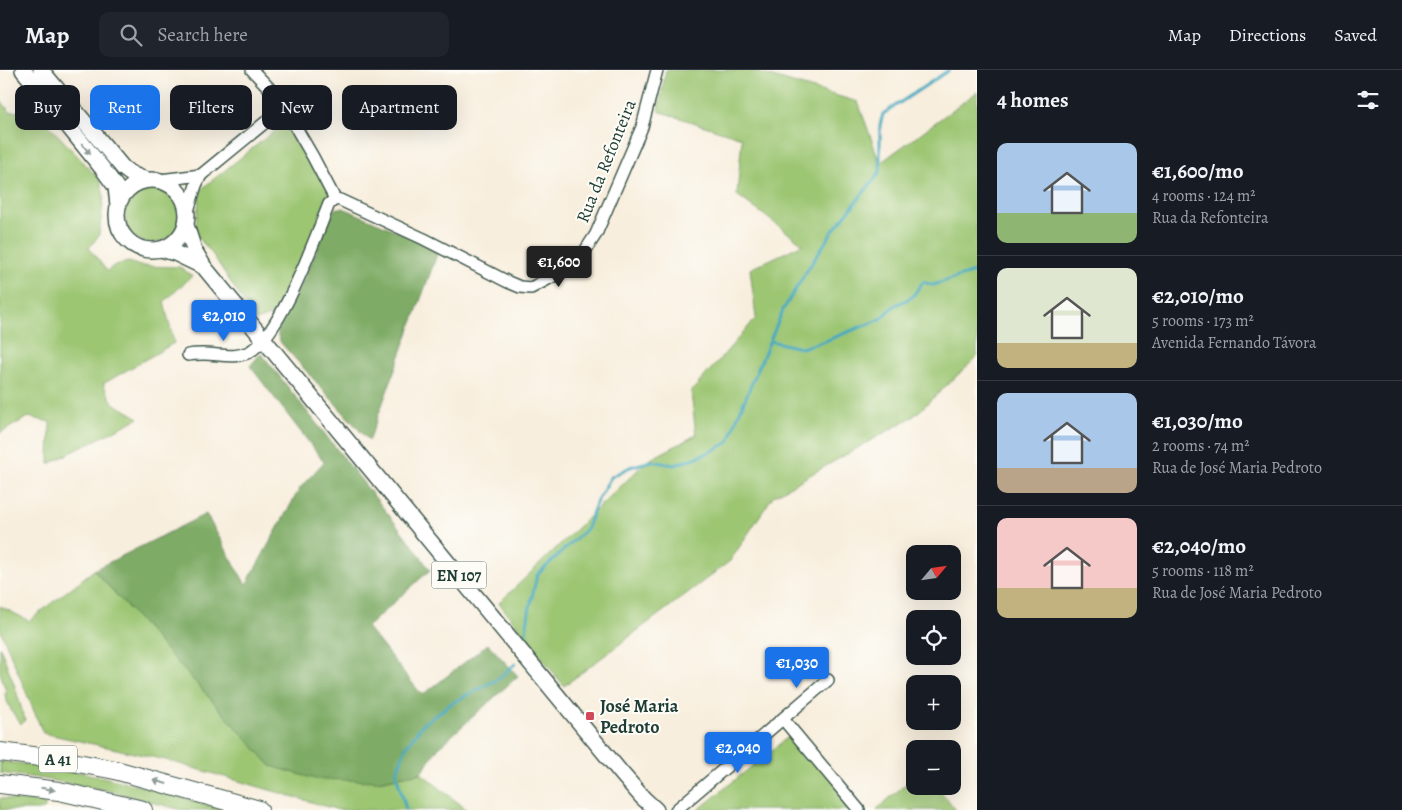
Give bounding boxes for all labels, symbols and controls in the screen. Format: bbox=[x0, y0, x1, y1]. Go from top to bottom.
search box bbox=[99, 12, 449, 57]
text: Map bbox=[25, 19, 69, 51]
icon: search bbox=[117, 21, 145, 49]
text: Search here bbox=[157, 22, 248, 48]
text: Map bbox=[1168, 23, 1201, 47]
text: Directions bbox=[1229, 23, 1306, 47]
text: Saved bbox=[1334, 23, 1377, 47]
chip: Buy bbox=[15, 85, 80, 130]
chip: Rent bbox=[90, 85, 160, 130]
chip: Filters bbox=[170, 85, 252, 130]
chip: New bbox=[262, 85, 332, 130]
chip: Apartment bbox=[342, 85, 457, 130]
text: 4 homes bbox=[997, 86, 1069, 114]
icon: filters bbox=[1354, 86, 1382, 114]
street label: Rua da Refonteira bbox=[570, 95, 642, 226]
one-way arrow bbox=[81, 142, 92, 155]
text: €1,600/mo bbox=[1152, 157, 1244, 185]
icon: home bbox=[1037, 163, 1097, 223]
text: 4 rooms · 124 m² bbox=[1152, 185, 1256, 207]
text: Rua da Refonteira bbox=[1152, 207, 1268, 229]
pin: €1,600 bbox=[518, 246, 600, 288]
text: €1,600 bbox=[538, 251, 580, 273]
text: €2,010/mo bbox=[1152, 282, 1244, 310]
icon: home bbox=[1037, 288, 1097, 348]
pin: €2,010 bbox=[183, 300, 265, 342]
text: €2,010 bbox=[202, 305, 246, 327]
text: 5 rooms · 173 m² bbox=[1152, 310, 1254, 332]
text: Avenida Fernando Távora bbox=[1152, 332, 1316, 354]
text: €1,030/mo bbox=[1152, 407, 1243, 435]
icon: home bbox=[1037, 413, 1097, 473]
text: 2 rooms · 74 m² bbox=[1152, 435, 1250, 457]
text: Rua de José Maria Pedroto bbox=[1152, 457, 1322, 479]
text: €2,040/mo bbox=[1152, 532, 1246, 560]
icon: home bbox=[1037, 538, 1097, 598]
north arrow bbox=[906, 545, 961, 600]
map controls bbox=[906, 545, 961, 795]
text: 5 rooms · 118 m² bbox=[1152, 560, 1254, 582]
road number: EN 107 bbox=[432, 562, 486, 588]
text: Rua de José Maria Pedroto bbox=[1152, 582, 1322, 604]
button: locate bbox=[906, 610, 961, 665]
pin: €1,030 bbox=[756, 646, 838, 689]
text: €1,030 bbox=[776, 652, 818, 674]
button: + bbox=[906, 675, 961, 730]
place label: José Maria Pedroto bbox=[600, 694, 679, 739]
marker: José Maria Pedroto bbox=[584, 710, 596, 722]
pin: €2,040 bbox=[697, 732, 779, 774]
text: €2,040 bbox=[716, 737, 760, 759]
button: − bbox=[906, 740, 961, 795]
road number: A 41 bbox=[39, 746, 77, 772]
one-way arrow bbox=[152, 778, 167, 786]
one-way arrow bbox=[41, 786, 57, 794]

